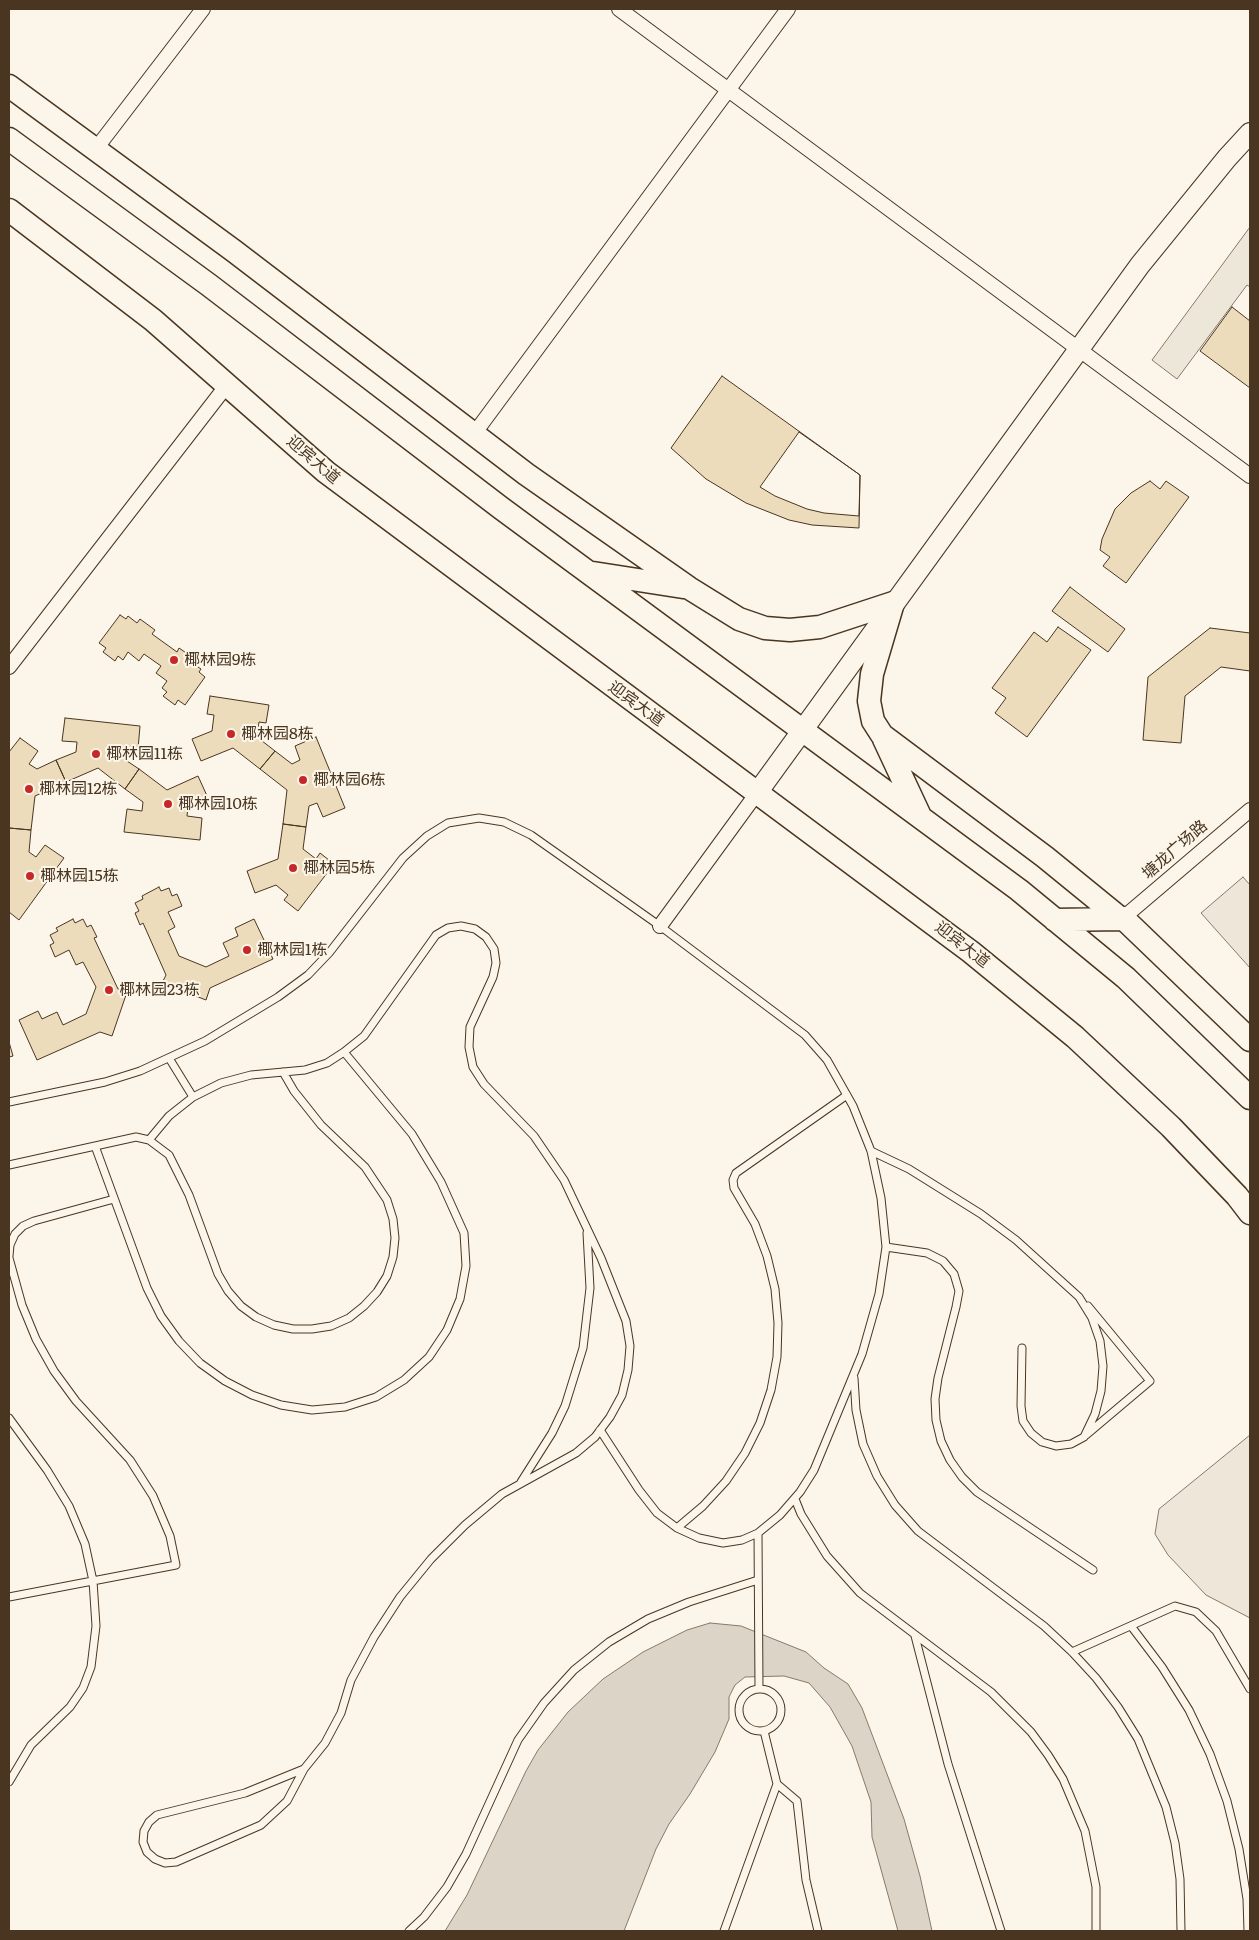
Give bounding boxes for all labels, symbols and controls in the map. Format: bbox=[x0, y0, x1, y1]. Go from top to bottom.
street label: 迎宾大道 bbox=[283, 432, 343, 488]
place label: 椰林园9栋 bbox=[184, 650, 256, 670]
marker: 椰林园9栋 bbox=[168, 654, 180, 666]
street label: 迎宾大道 bbox=[604, 677, 668, 731]
place label: 椰林园8栋 bbox=[241, 724, 314, 744]
marker: 椰林园8栋 bbox=[225, 728, 237, 740]
place label: 椰林园11栋 bbox=[106, 744, 183, 764]
marker: 椰林园11栋 bbox=[90, 748, 102, 760]
place label: 椰林园6栋 bbox=[313, 770, 386, 790]
marker: 椰林园6栋 bbox=[297, 774, 309, 786]
place label: 椰林园12栋 bbox=[39, 779, 118, 799]
marker: 椰林园12栋 bbox=[23, 783, 35, 795]
place label: 椰林园10栋 bbox=[178, 794, 258, 814]
marker: 椰林园10栋 bbox=[162, 798, 174, 810]
street label: 塘龙广场路 bbox=[1139, 817, 1211, 883]
place label: 椰林园5栋 bbox=[303, 858, 375, 878]
marker: 椰林园5栋 bbox=[287, 862, 299, 874]
place label: 椰林园15栋 bbox=[40, 866, 119, 886]
marker: 椰林园15栋 bbox=[24, 870, 36, 882]
street label: 迎宾大道 bbox=[931, 918, 993, 972]
place label: 椰林园1栋 bbox=[257, 940, 328, 960]
marker: 椰林园1栋 bbox=[241, 944, 253, 956]
place label: 椰林园23栋 bbox=[119, 980, 200, 1000]
marker: 椰林园23栋 bbox=[103, 984, 115, 996]

